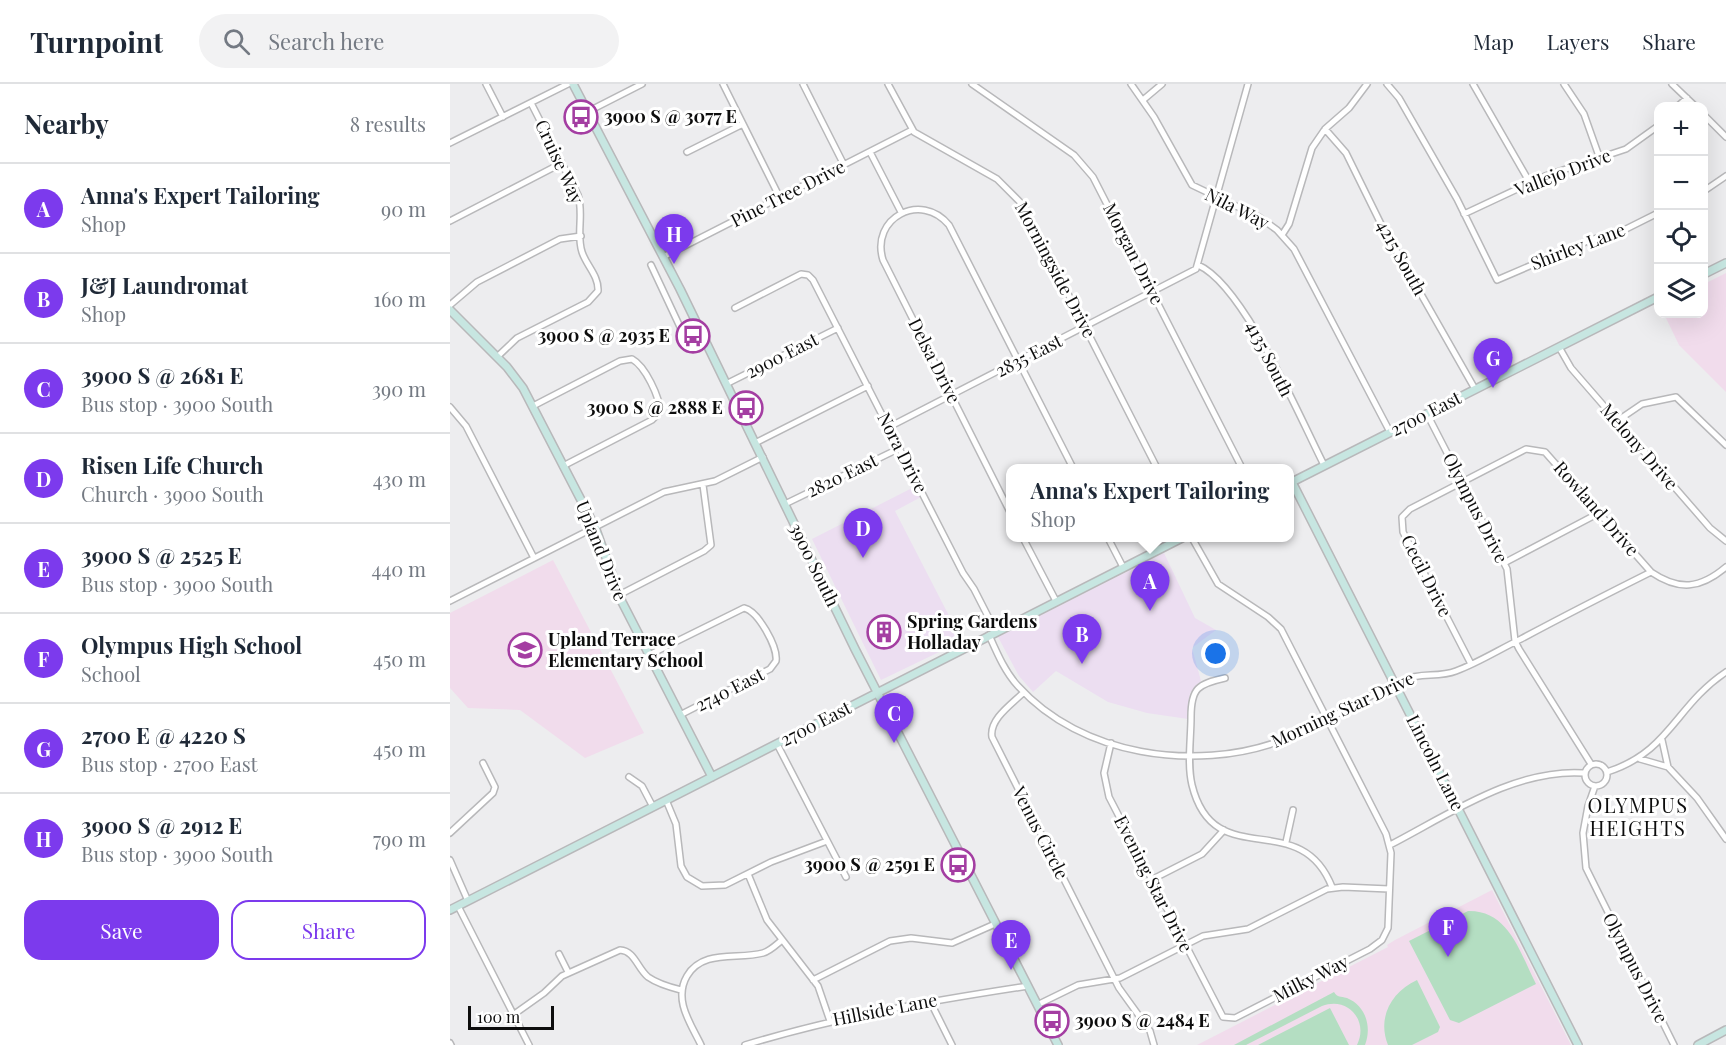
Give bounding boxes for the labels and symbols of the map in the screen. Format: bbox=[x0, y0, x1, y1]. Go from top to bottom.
bus stop icon: 3900 S @ 3077 E bbox=[563, 99, 599, 135]
place label: 3900 S @ 3077 E bbox=[604, 104, 737, 128]
street label: Cruise Way bbox=[530, 115, 590, 208]
street label: Vallejo Drive bbox=[1510, 143, 1614, 202]
street label: Pine Tree Drive bbox=[726, 154, 849, 232]
street label: Nila Way bbox=[1201, 182, 1274, 234]
street label: Morningside Drive bbox=[1010, 197, 1102, 342]
street label: Morgan Drive bbox=[1098, 199, 1170, 308]
pin: H bbox=[654, 214, 694, 264]
street label: 4215 South bbox=[1371, 216, 1433, 300]
street label: Shirley Lane bbox=[1527, 217, 1628, 275]
street label: Delsa Drive bbox=[903, 314, 967, 407]
street label: 4135 South bbox=[1241, 317, 1299, 401]
bus stop icon: 3900 S @ 2935 E bbox=[675, 318, 711, 354]
place label: 3900 S @ 2935 E bbox=[537, 323, 670, 347]
street label: 2900 East bbox=[741, 326, 822, 384]
street label: 2835 East bbox=[991, 328, 1067, 382]
pin: G bbox=[1474, 338, 1512, 388]
street label: 2700 East bbox=[1386, 385, 1466, 441]
bus stop icon: 3900 S @ 2888 E bbox=[728, 390, 764, 426]
place label: 3900 S @ 2888 E bbox=[587, 395, 723, 419]
street label: Melony Drive bbox=[1596, 398, 1684, 495]
street label: Nora Drive bbox=[872, 408, 933, 497]
street label: 2820 East bbox=[802, 447, 882, 503]
street label: Olympus Drive bbox=[1438, 448, 1514, 567]
street label: Rowland Drive bbox=[1549, 456, 1645, 561]
street label: Upland Drive bbox=[571, 497, 633, 604]
pin: D bbox=[844, 508, 882, 558]
street label: 3900 South bbox=[784, 519, 846, 611]
street label: Cecil Drive bbox=[1396, 530, 1458, 621]
pin: A bbox=[1130, 562, 1170, 611]
place label: Spring Gardens Holladay bbox=[907, 609, 1037, 654]
building icon: Spring Gardens Holladay bbox=[866, 614, 902, 650]
pin: B bbox=[1062, 614, 1102, 664]
place label: Upland Terrace Elementary School bbox=[548, 627, 704, 672]
school or university icon: Upland Terrace Elementary School bbox=[507, 632, 543, 668]
your location bbox=[1201, 639, 1230, 668]
street label: 2740 East bbox=[691, 661, 768, 717]
street label: Morning Star Drive bbox=[1267, 665, 1418, 753]
pin: C bbox=[874, 694, 914, 743]
street label: 2700 East bbox=[776, 695, 856, 751]
street label: Lincoln Lane bbox=[1401, 710, 1470, 815]
street label: Venus Circle bbox=[1007, 781, 1075, 883]
district label: OLYMPUS HEIGHTS bbox=[1588, 791, 1688, 841]
street label: Evening Star Drive bbox=[1109, 811, 1199, 956]
bus stop icon: 3900 S @ 2591 E bbox=[940, 847, 976, 883]
place label: 3900 S @ 2591 E bbox=[804, 852, 935, 876]
pin: F bbox=[1428, 908, 1468, 957]
street label: Olympus Drive bbox=[1598, 908, 1674, 1027]
pin: E bbox=[992, 920, 1030, 970]
street label: Milky Way bbox=[1269, 949, 1352, 1007]
street label: Hillside Lane bbox=[831, 987, 939, 1031]
scale bar bbox=[468, 1003, 554, 1030]
bus stop icon: 3900 S @ 2484 E bbox=[1034, 1003, 1070, 1039]
place label: 3900 S @ 2484 E bbox=[1075, 1008, 1210, 1032]

